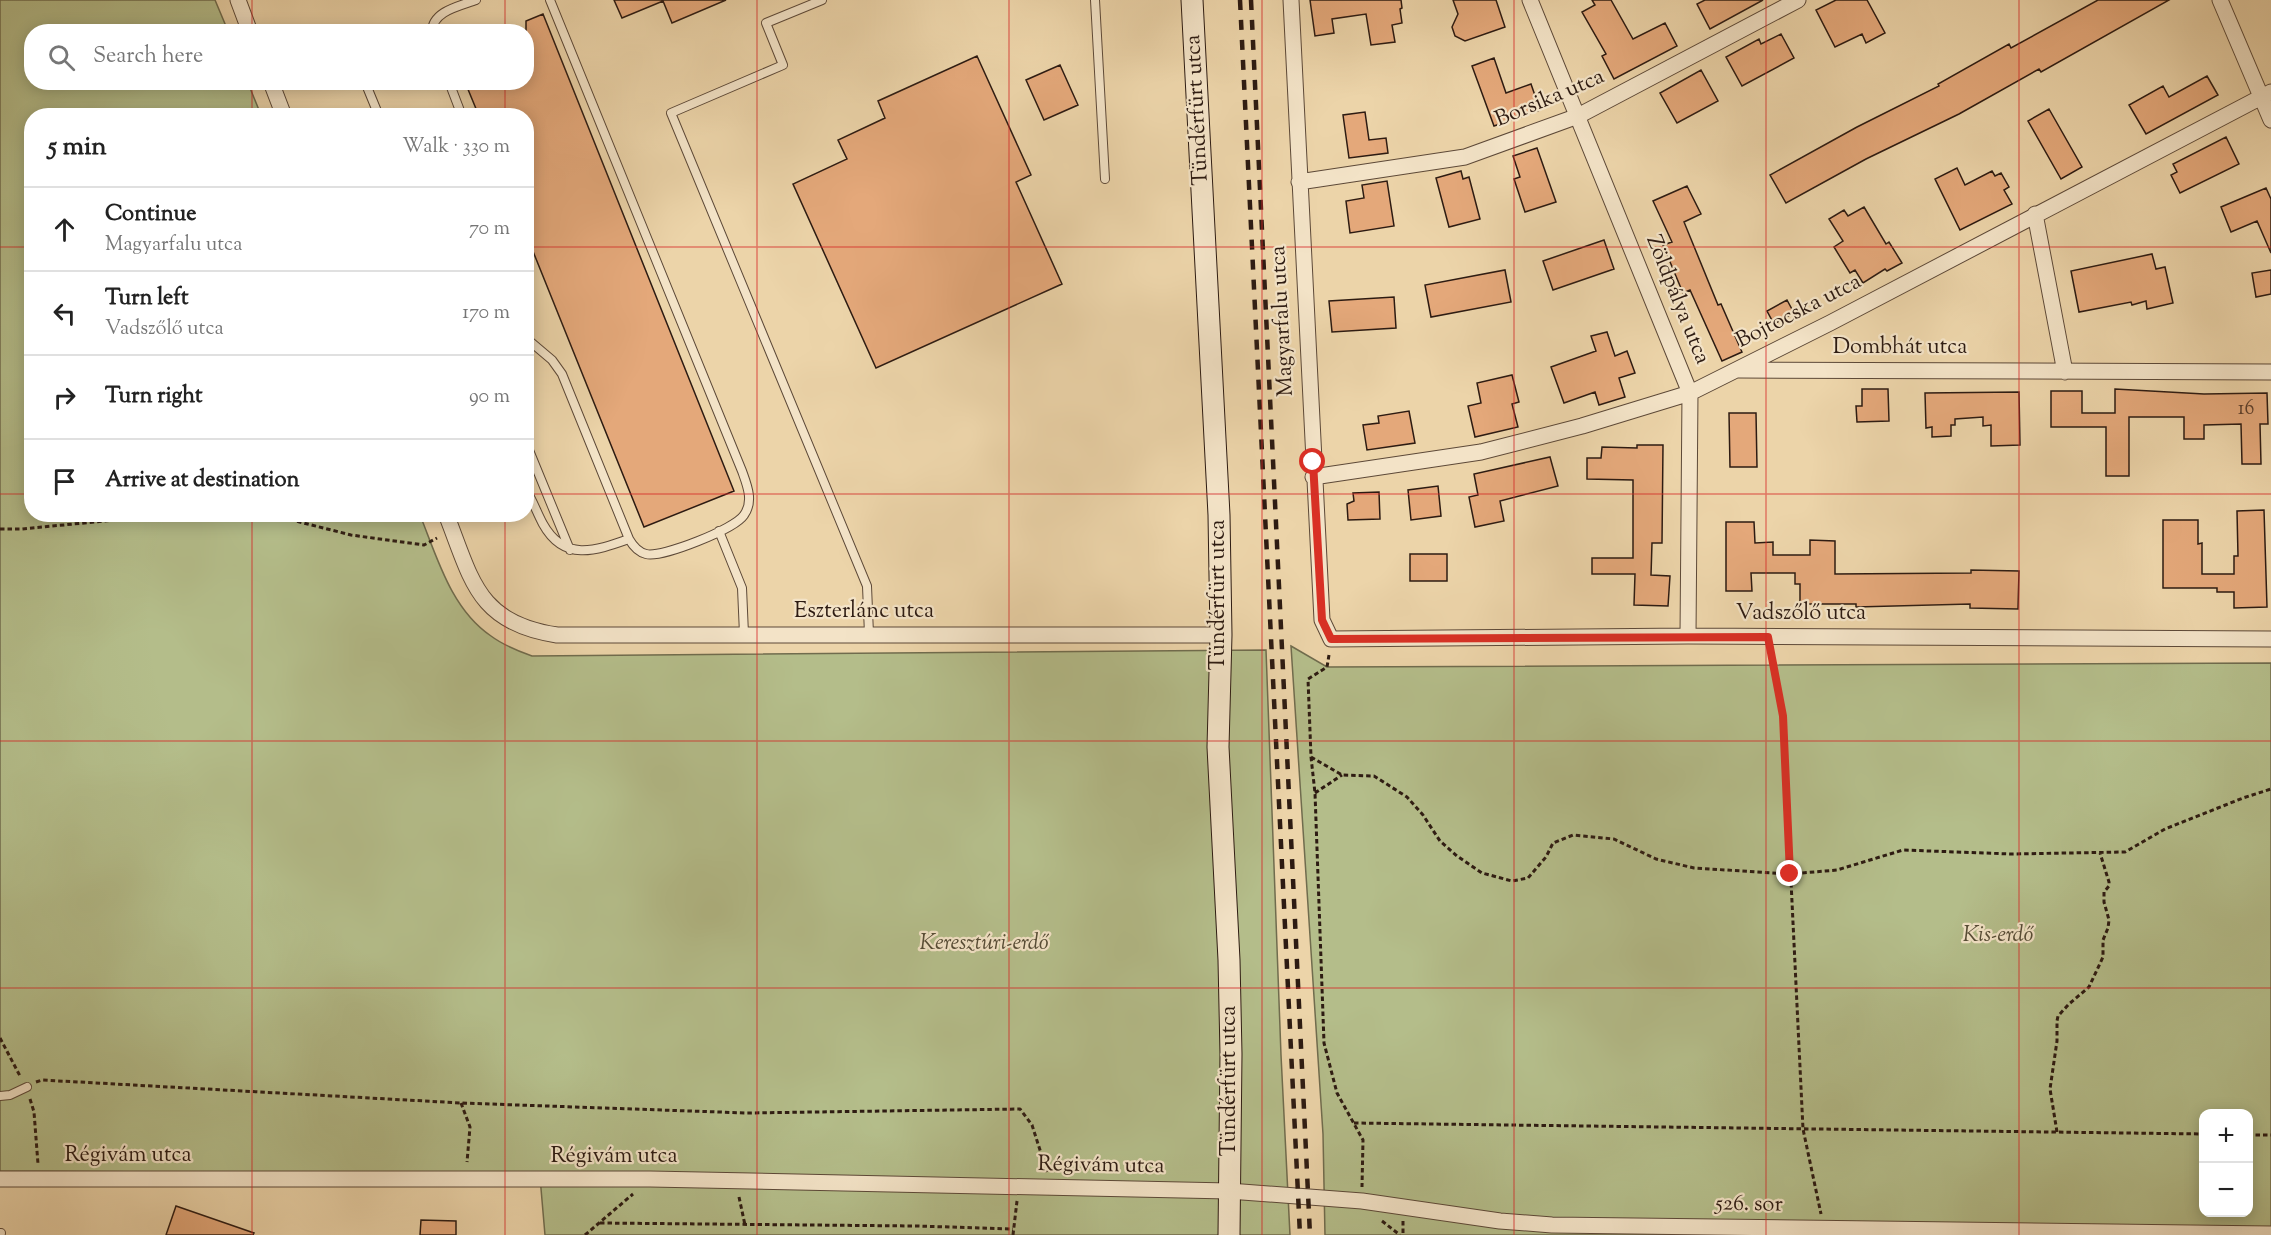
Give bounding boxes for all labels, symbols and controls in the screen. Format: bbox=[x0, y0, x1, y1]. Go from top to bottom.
search box bbox=[24, 24, 534, 90]
street label: Tündérfürt utca bbox=[1178, 34, 1218, 186]
icon: search bbox=[45, 41, 78, 74]
text: Search here bbox=[93, 41, 203, 73]
street label: Borsika utca bbox=[1490, 62, 1610, 136]
text: 5 min bbox=[48, 129, 107, 166]
text: Walk · 330 m bbox=[402, 133, 510, 162]
text: Continue bbox=[105, 199, 196, 231]
icon: ahead bbox=[48, 213, 81, 246]
text: 70 m bbox=[469, 215, 510, 244]
text: Magyarfalu utca bbox=[105, 231, 242, 260]
street label: Zöldpálya utca bbox=[1637, 231, 1717, 369]
street label: Magyarfalu utca bbox=[1263, 245, 1303, 397]
street label: Bojtocska utca bbox=[1731, 267, 1867, 357]
text: Turn left bbox=[105, 283, 188, 315]
icon: left bbox=[48, 297, 81, 330]
text: 170 m bbox=[462, 299, 510, 328]
text: Vadszőlő utca bbox=[105, 315, 224, 344]
street label: Dombhát utca bbox=[1833, 332, 1967, 364]
icon: right bbox=[48, 381, 81, 414]
text: Turn right bbox=[105, 381, 202, 413]
text: 90 m bbox=[469, 383, 510, 412]
house number: 16 bbox=[2238, 395, 2254, 424]
route start bbox=[1299, 448, 1325, 474]
icon: arrive bbox=[48, 465, 81, 498]
text: Arrive at destination bbox=[105, 465, 300, 497]
street label: Tündérfürt utca bbox=[1203, 520, 1235, 670]
street label: Eszterlánc utca bbox=[794, 596, 934, 628]
street label: Vadszőlő utca bbox=[1736, 598, 1866, 630]
route end bbox=[1776, 860, 1802, 886]
park label: Kis-erdő bbox=[1963, 920, 2034, 952]
park label: Keresztúri-erdő bbox=[919, 928, 1050, 960]
street label: Tündérfürt utca bbox=[1214, 1006, 1246, 1156]
map controls bbox=[2199, 1109, 2253, 1217]
button: + bbox=[2199, 1109, 2253, 1163]
street label: Régivám utca bbox=[64, 1140, 192, 1172]
street label: Régivám utca bbox=[550, 1141, 678, 1173]
street label: Régivám utca bbox=[1037, 1149, 1165, 1183]
button: − bbox=[2199, 1163, 2253, 1217]
street label: 526. sor bbox=[1713, 1188, 1783, 1222]

